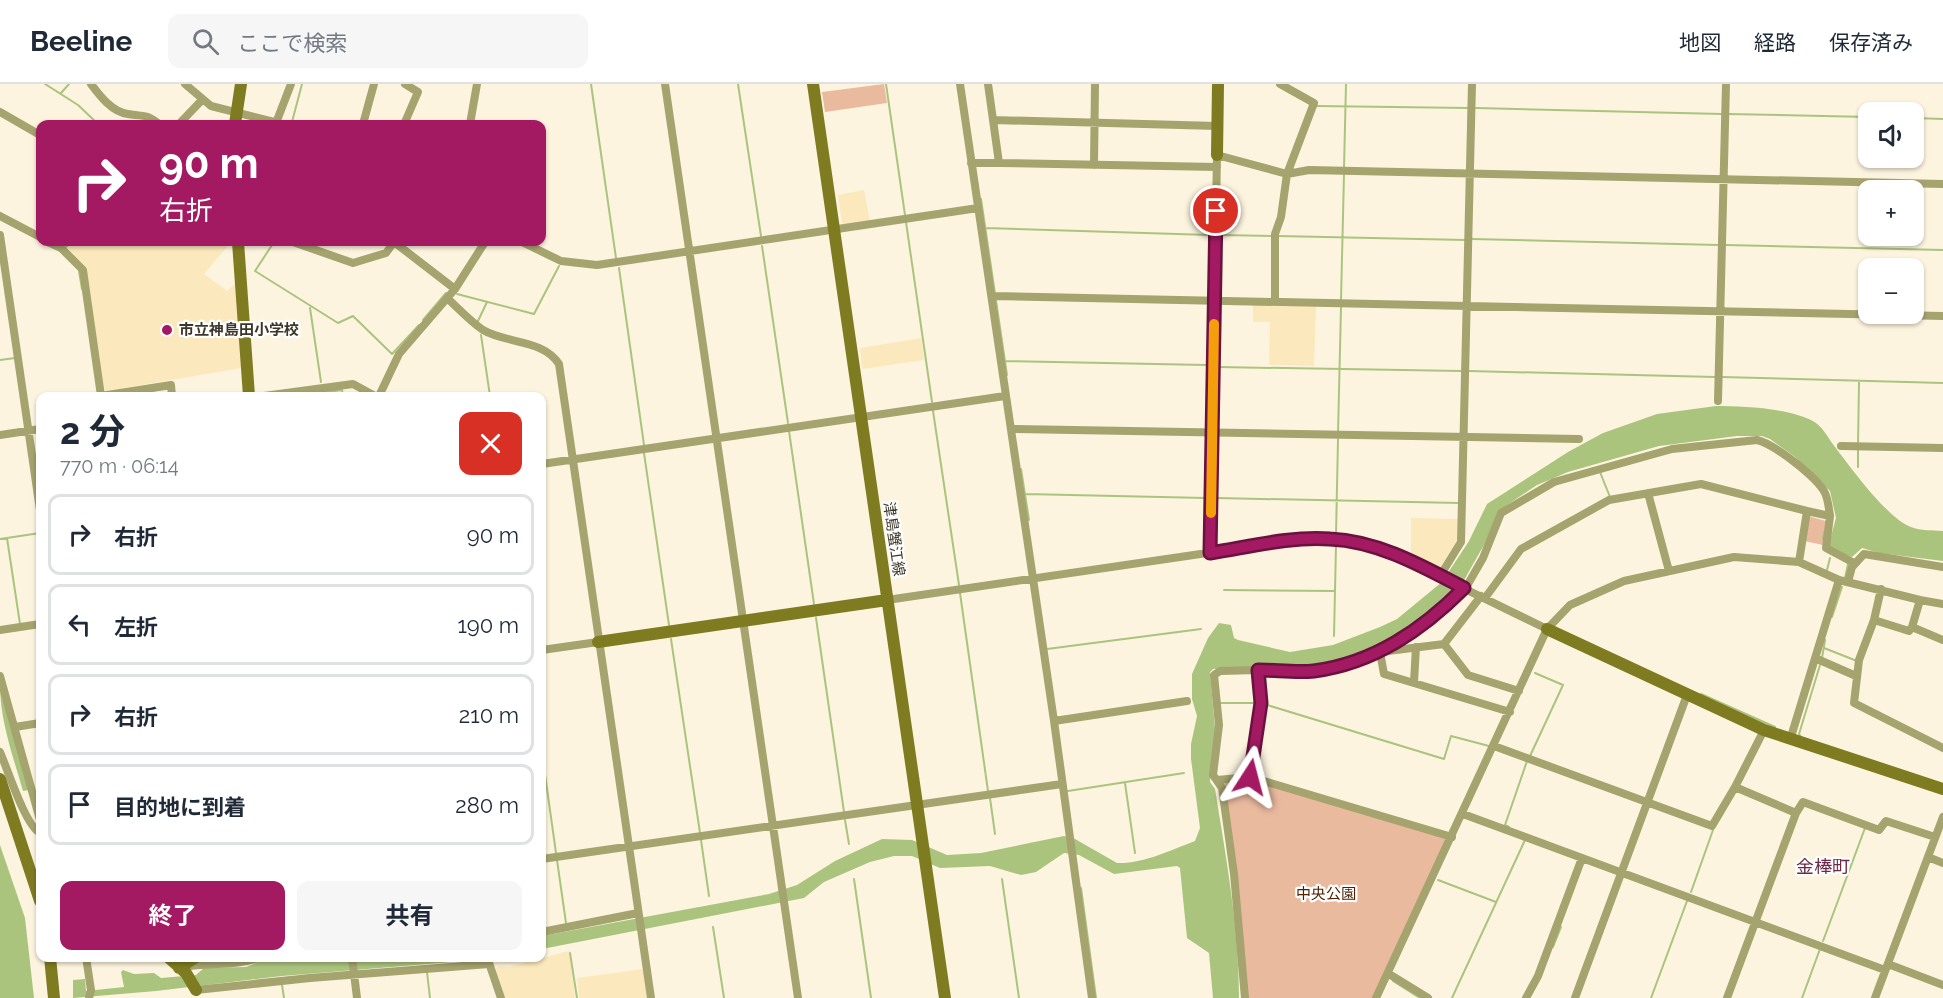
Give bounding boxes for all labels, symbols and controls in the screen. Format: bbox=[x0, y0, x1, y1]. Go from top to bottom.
search box bbox=[168, 14, 588, 68]
text: Beeline bbox=[30, 25, 132, 58]
icon: search bbox=[189, 25, 222, 58]
text: ここで検索 bbox=[237, 30, 347, 56]
text: 地図 bbox=[1679, 30, 1721, 55]
text: 経路 bbox=[1754, 30, 1796, 55]
text: 保存済み bbox=[1829, 30, 1913, 55]
map controls bbox=[1858, 102, 1924, 324]
button: sound bbox=[1858, 102, 1924, 168]
text: 90 m bbox=[159, 139, 259, 188]
icon: right bbox=[60, 144, 138, 222]
button: + bbox=[1858, 180, 1924, 246]
pin bbox=[1190, 185, 1241, 236]
icon: arrive bbox=[1199, 194, 1232, 227]
text: 右折 bbox=[159, 195, 213, 226]
button: − bbox=[1858, 258, 1924, 324]
place label: 市立神島田小学校 bbox=[179, 321, 299, 339]
marker: 市立神島田小学校 bbox=[160, 323, 174, 337]
text: 2 分 bbox=[60, 410, 125, 452]
button: close bbox=[459, 412, 522, 475]
text: 770 m · 06:14 bbox=[60, 454, 179, 478]
street label: 津島蟹江線 bbox=[880, 501, 908, 577]
icon: right bbox=[63, 518, 96, 551]
text: 90 m bbox=[467, 522, 519, 548]
text: 右折 bbox=[114, 524, 158, 550]
icon: left bbox=[63, 608, 96, 641]
text: 190 m bbox=[457, 612, 519, 638]
text: 左折 bbox=[114, 614, 158, 640]
icon: right bbox=[63, 698, 96, 731]
text: 210 m bbox=[459, 702, 519, 728]
text: 右折 bbox=[114, 704, 158, 730]
position arrow bbox=[1218, 745, 1282, 809]
icon: arrive bbox=[63, 788, 96, 821]
text: 280 m bbox=[455, 792, 519, 818]
text: 目的地に到着 bbox=[114, 794, 246, 820]
district label: 金棒町 bbox=[1796, 856, 1850, 877]
button: 終了 bbox=[60, 881, 285, 950]
button: 共有 bbox=[297, 881, 522, 950]
park label: 中央公園 bbox=[1296, 885, 1356, 903]

